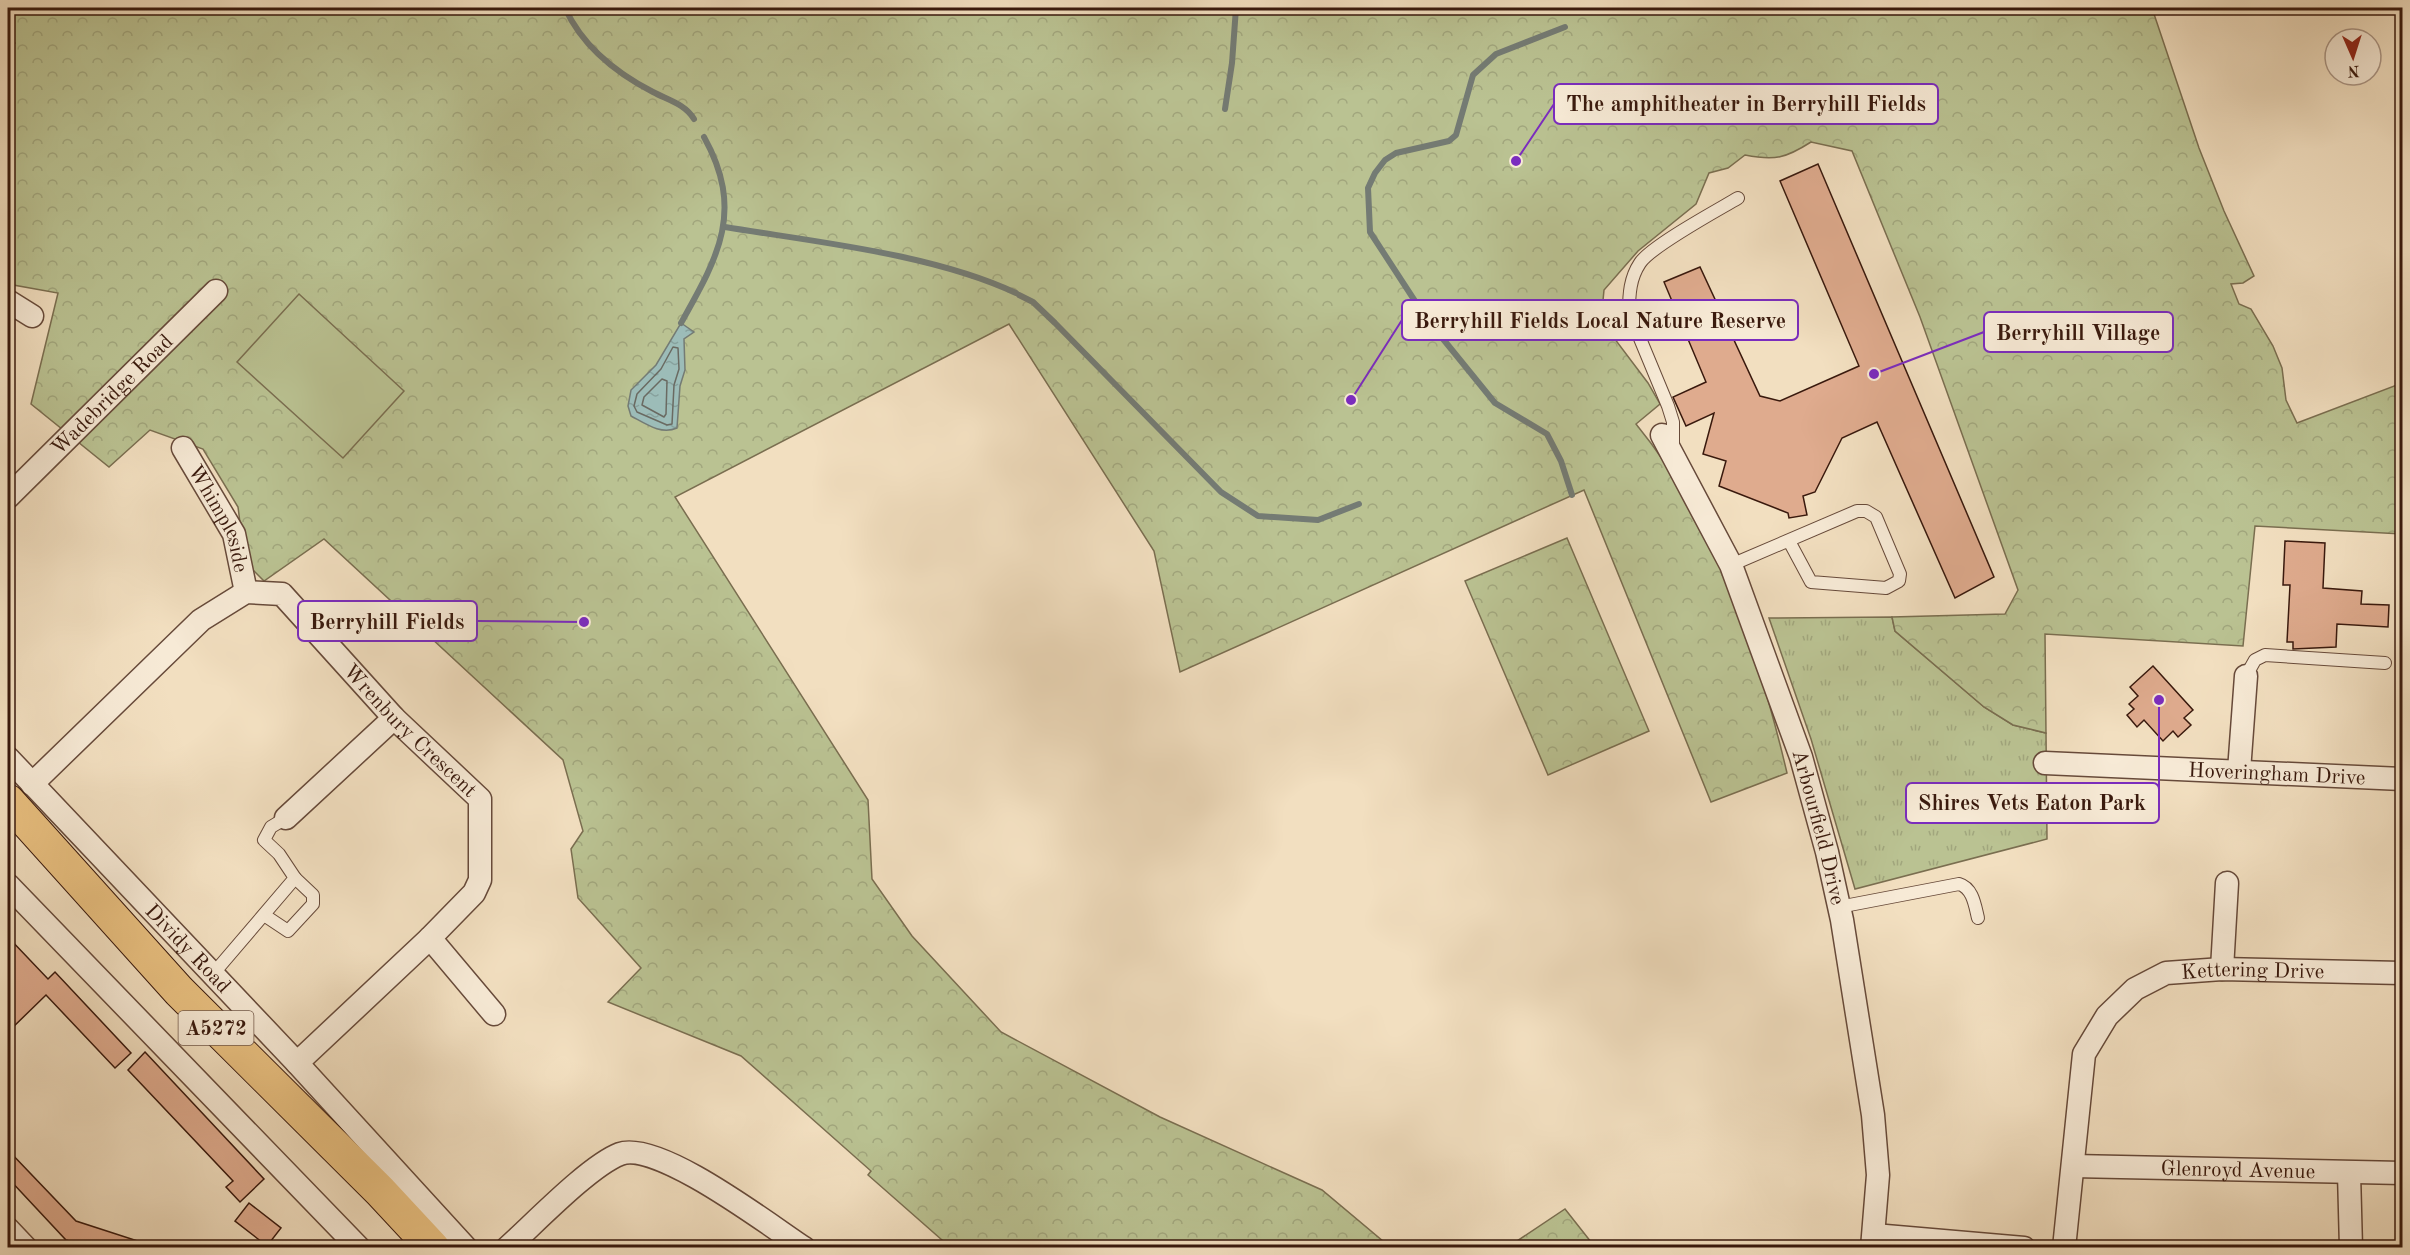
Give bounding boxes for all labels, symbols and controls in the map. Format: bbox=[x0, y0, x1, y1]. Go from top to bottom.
north arrow bbox=[2323, 27, 2383, 87]
text: N bbox=[2346, 62, 2360, 78]
callout: The amphitheater in Berryhill Fields bbox=[1554, 84, 1938, 124]
text: The amphitheater in Berryhill Fields bbox=[1566, 94, 1926, 116]
callout: Berryhill Fields Local Nature Reserve bbox=[1402, 300, 1798, 340]
text: Berryhill Fields Local Nature Reserve bbox=[1414, 311, 1786, 333]
callout: Berryhill Village bbox=[1984, 312, 2173, 352]
text: Berryhill Village bbox=[1996, 323, 2160, 345]
street label: Wadebridge Road bbox=[48, 331, 178, 460]
street label: Whimpleside bbox=[183, 462, 251, 575]
callout: Berryhill Fields bbox=[298, 601, 477, 641]
text: Berryhill Fields bbox=[310, 612, 464, 634]
street label: Wrenbury Crescent bbox=[339, 661, 480, 802]
street label: Arbourfield Drive bbox=[1787, 748, 1847, 907]
street label: Hoveringham Drive bbox=[2187, 760, 2366, 789]
callout: Shires Vets Eaton Park bbox=[1906, 783, 2159, 823]
text: Shires Vets Eaton Park bbox=[1918, 793, 2146, 815]
street label: Dividy Road bbox=[140, 901, 234, 998]
street label: Kettering Drive bbox=[2180, 960, 2324, 984]
road number: A5272 bbox=[178, 1011, 254, 1045]
street label: Glenroyd Avenue bbox=[2160, 1159, 2315, 1183]

